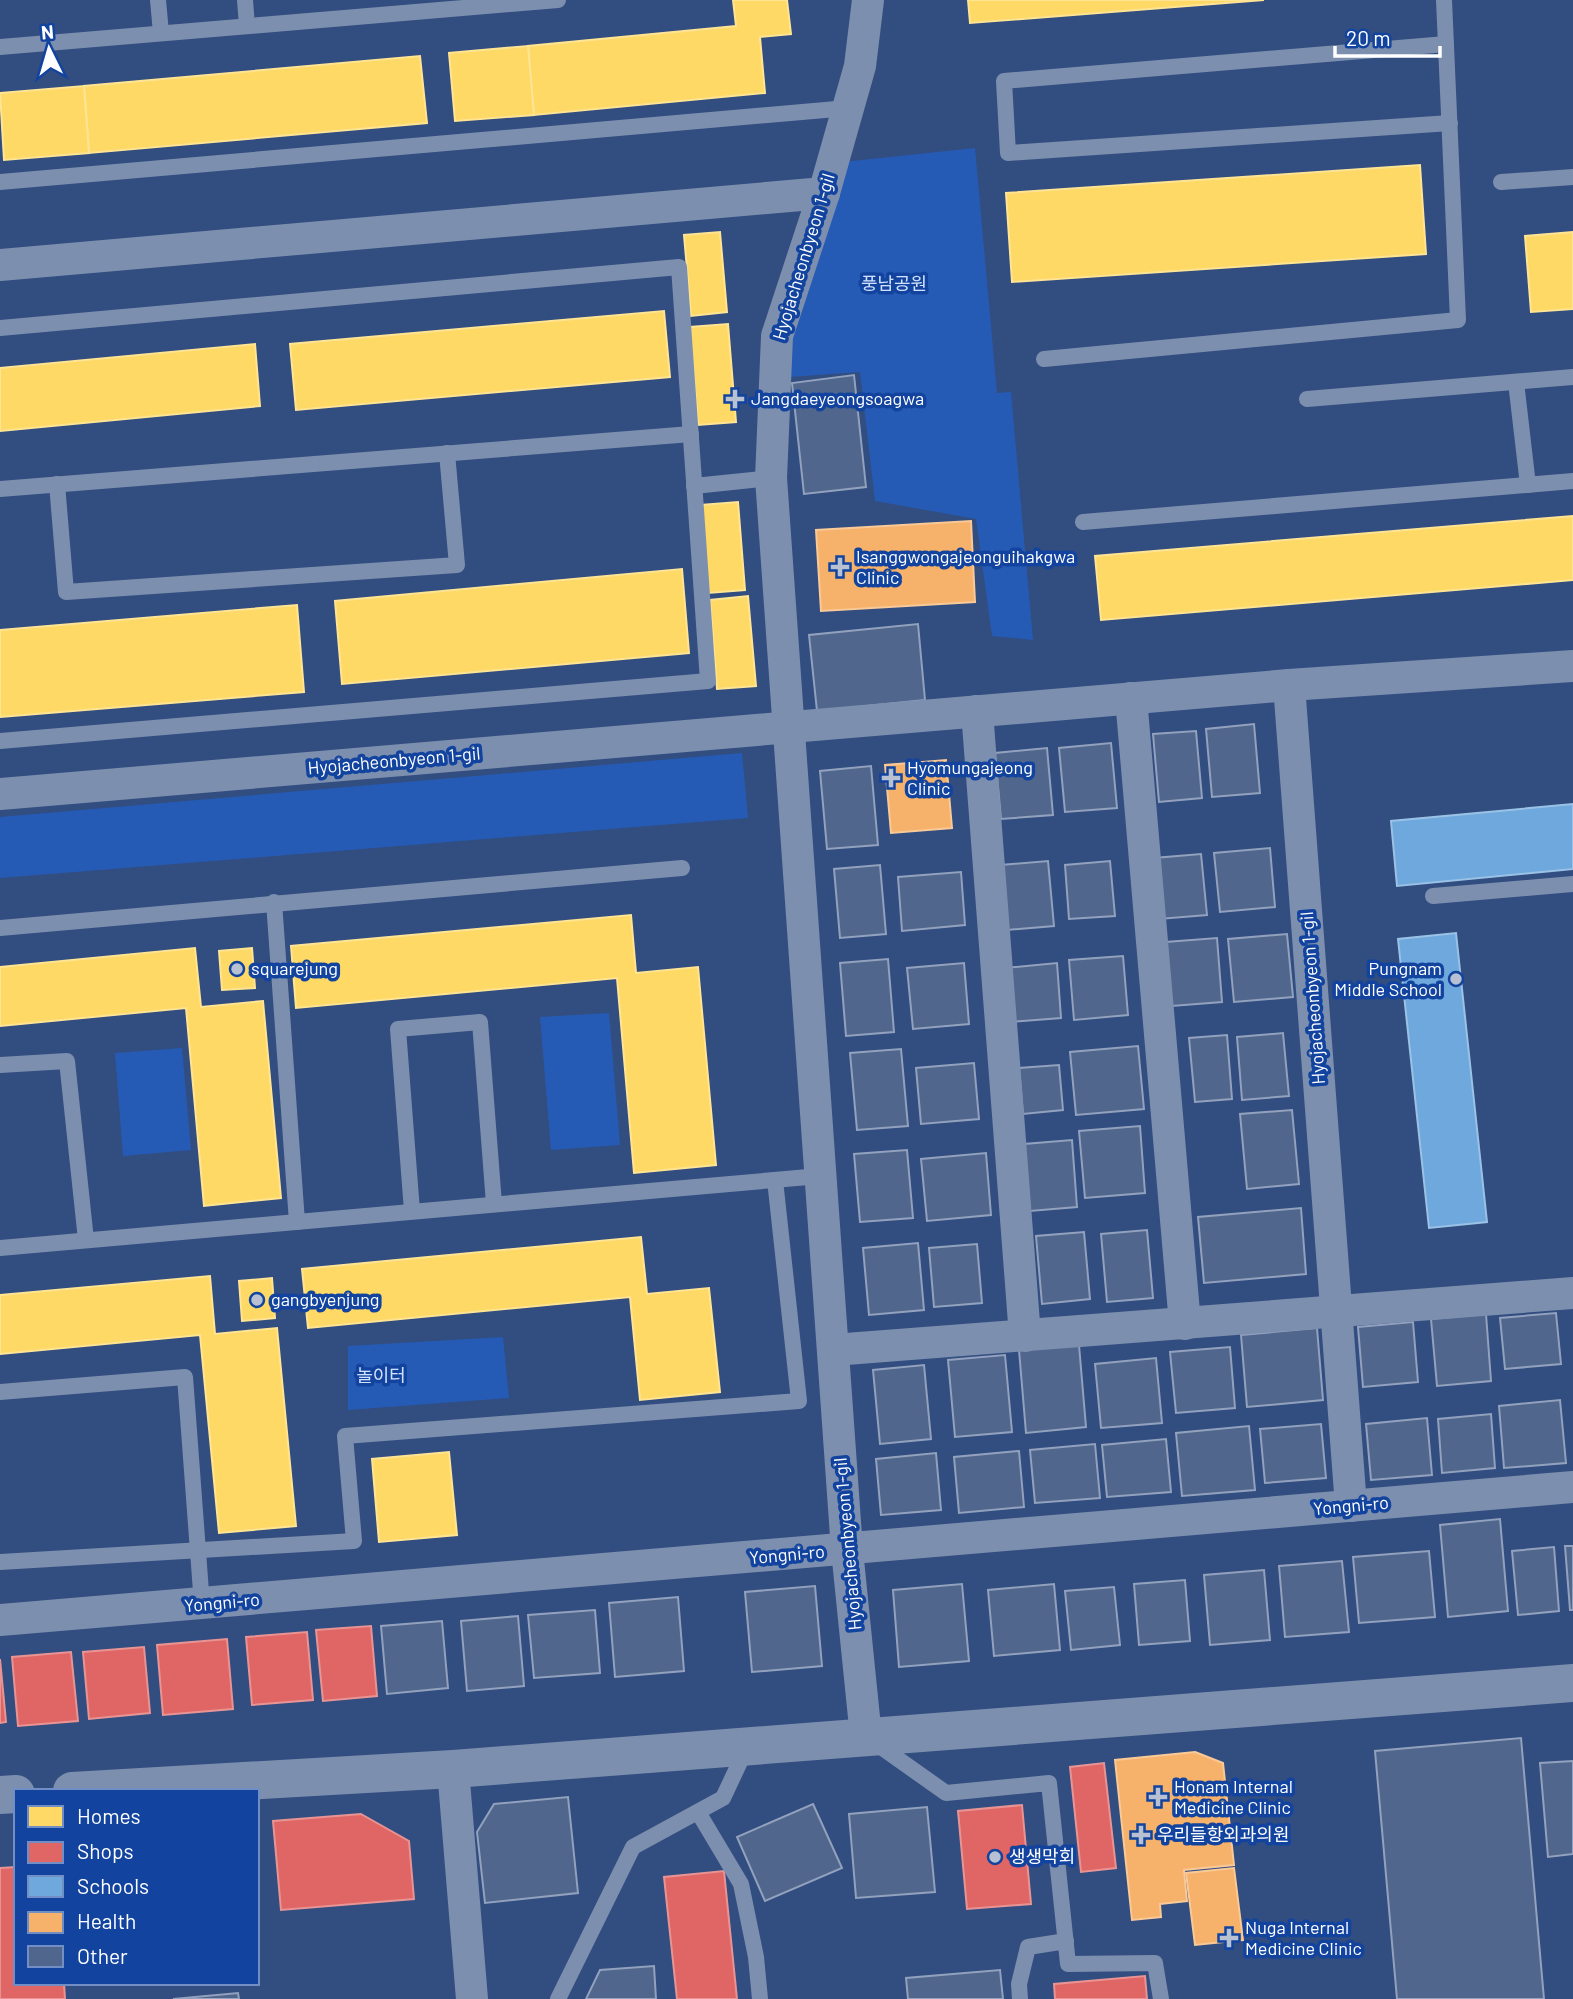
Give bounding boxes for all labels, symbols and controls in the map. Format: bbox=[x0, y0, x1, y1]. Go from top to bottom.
north arrow bbox=[14, 14, 84, 84]
scale bar bbox=[1335, 14, 1440, 58]
text: N bbox=[40, 20, 55, 44]
text: 20 m bbox=[1346, 25, 1391, 50]
street label: Hyojacheonbyeon 1-gil bbox=[767, 171, 839, 343]
park label: 풍남공원 bbox=[861, 272, 927, 294]
place label: Jangdaeyeongsoagwa bbox=[751, 387, 924, 409]
marker: Jangdaeyeongsoagwa bbox=[725, 389, 745, 409]
place label: Isanggwongajeonguihakgwa Clinic bbox=[856, 545, 1075, 588]
marker: Isanggwongajeonguihakgwa Clinic bbox=[830, 557, 850, 577]
street label: Hyojacheonbyeon 1-gil bbox=[307, 741, 481, 779]
place label: Hyomungajeong Clinic bbox=[907, 756, 1033, 799]
marker: Hyomungajeong Clinic bbox=[881, 768, 901, 788]
street label: Hyojacheonbyeon 1-gil bbox=[1295, 911, 1329, 1085]
place label: squarejung bbox=[251, 957, 338, 979]
place label: Pungnam Middle School bbox=[1334, 957, 1442, 1000]
marker: squarejung bbox=[229, 961, 245, 977]
marker: Pungnam Middle School bbox=[1448, 971, 1464, 987]
place label: gangbyenjung bbox=[271, 1288, 380, 1310]
marker: gangbyenjung bbox=[249, 1292, 265, 1308]
park label: 놀이터 bbox=[356, 1364, 406, 1386]
street label: Hyojacheonbyeon 1-gil bbox=[828, 1457, 866, 1631]
street label: Yongni-ro bbox=[1312, 1491, 1390, 1519]
street label: Yongni-ro bbox=[748, 1540, 826, 1568]
street label: Yongni-ro bbox=[183, 1588, 261, 1616]
place label: Honam Internal Medicine Clinic bbox=[1174, 1775, 1293, 1818]
marker: Honam Internal Medicine Clinic bbox=[1148, 1787, 1168, 1807]
legend bbox=[14, 1789, 259, 1985]
text: Homes bbox=[77, 1803, 141, 1828]
place label: 우리들항외과의원 bbox=[1157, 1823, 1289, 1845]
marker: 우리들항외과의원 bbox=[1131, 1825, 1151, 1845]
text: Shops bbox=[77, 1838, 134, 1863]
place label: 생생막회 bbox=[1009, 1845, 1075, 1867]
marker: 생생막회 bbox=[987, 1849, 1003, 1865]
text: Schools bbox=[77, 1873, 149, 1898]
text: Health bbox=[77, 1908, 136, 1933]
place label: Nuga Internal Medicine Clinic bbox=[1245, 1916, 1362, 1959]
marker: Nuga Internal Medicine Clinic bbox=[1219, 1928, 1239, 1948]
text: Other bbox=[77, 1943, 128, 1968]

